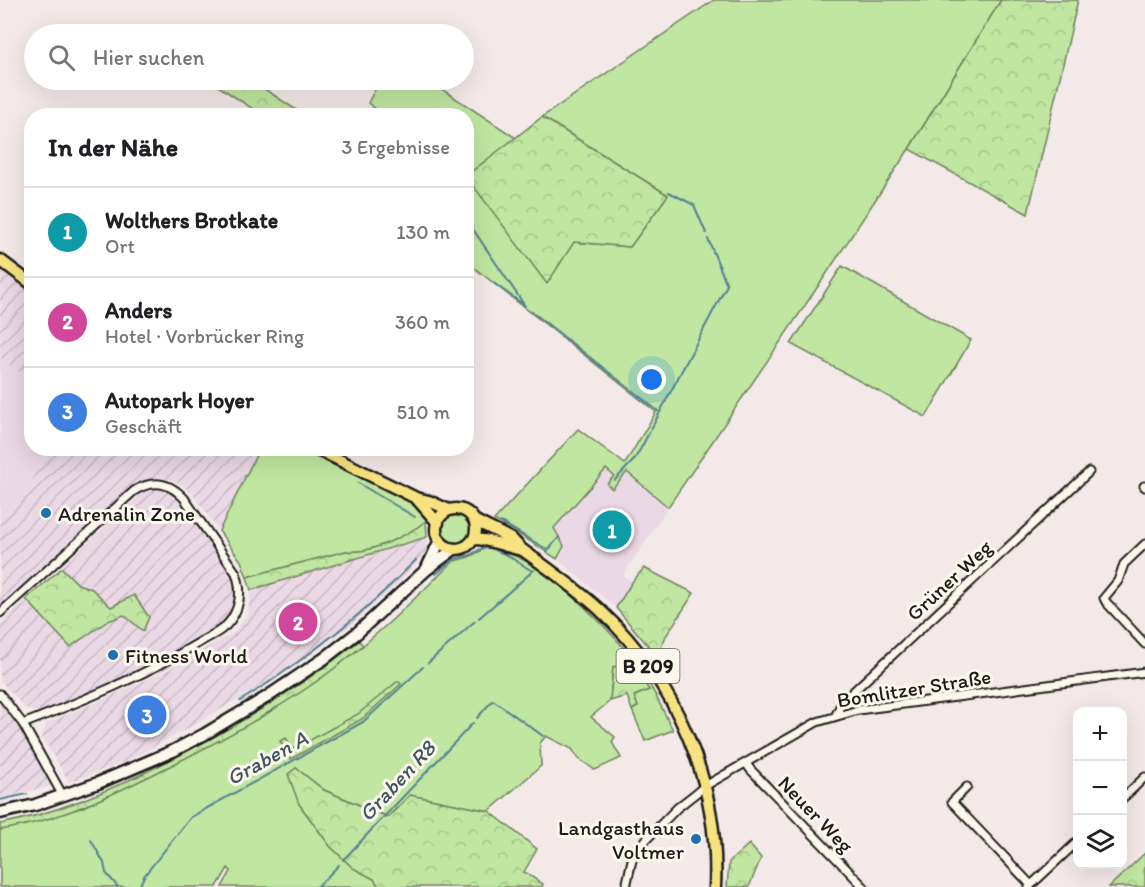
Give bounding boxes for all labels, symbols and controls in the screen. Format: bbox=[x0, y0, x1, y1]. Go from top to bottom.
search box bbox=[24, 24, 474, 90]
icon: search bbox=[45, 41, 78, 74]
text: Hier suchen bbox=[93, 44, 204, 71]
text: In der Nähe bbox=[48, 131, 178, 163]
text: 3 Ergebnisse bbox=[342, 135, 450, 159]
text: Wolthers Brotkate bbox=[105, 207, 278, 234]
text: 1 bbox=[63, 220, 72, 244]
text: 130 m bbox=[396, 220, 450, 244]
text: Ort bbox=[105, 234, 135, 258]
text: Anders bbox=[105, 297, 172, 324]
text: 2 bbox=[62, 310, 73, 334]
text: 360 m bbox=[395, 310, 450, 334]
text: Hotel · Vorbrücker Ring bbox=[105, 324, 304, 348]
your location bbox=[637, 365, 666, 394]
text: Autopark Hoyer bbox=[105, 387, 254, 414]
text: 3 bbox=[62, 400, 73, 424]
text: 510 m bbox=[397, 400, 450, 424]
text: Geschäft bbox=[105, 414, 182, 438]
place label: Adrenalin Zone bbox=[58, 501, 195, 526]
marker: Adrenalin Zone bbox=[39, 506, 53, 520]
pin: 1 bbox=[592, 508, 632, 552]
street label: Grüner Weg bbox=[901, 534, 997, 626]
pin: 2 bbox=[278, 600, 318, 644]
place label: Fitness World bbox=[125, 643, 248, 668]
marker: Fitness World bbox=[106, 648, 120, 662]
road number: B 209 bbox=[616, 649, 680, 683]
street label: Bomlitzer Straße bbox=[835, 663, 993, 713]
pin: 3 bbox=[128, 692, 166, 738]
map controls bbox=[1073, 707, 1127, 869]
button: + bbox=[1073, 707, 1127, 761]
water label: Graben A bbox=[222, 724, 313, 791]
water label: Graben R8 bbox=[353, 734, 442, 827]
button: − bbox=[1073, 761, 1127, 815]
street label: Neuer Weg bbox=[773, 770, 859, 858]
place label: Landgasthaus Voltmer bbox=[558, 815, 685, 864]
button: layers bbox=[1073, 815, 1127, 869]
marker: Landgasthaus Voltmer bbox=[689, 832, 703, 846]

